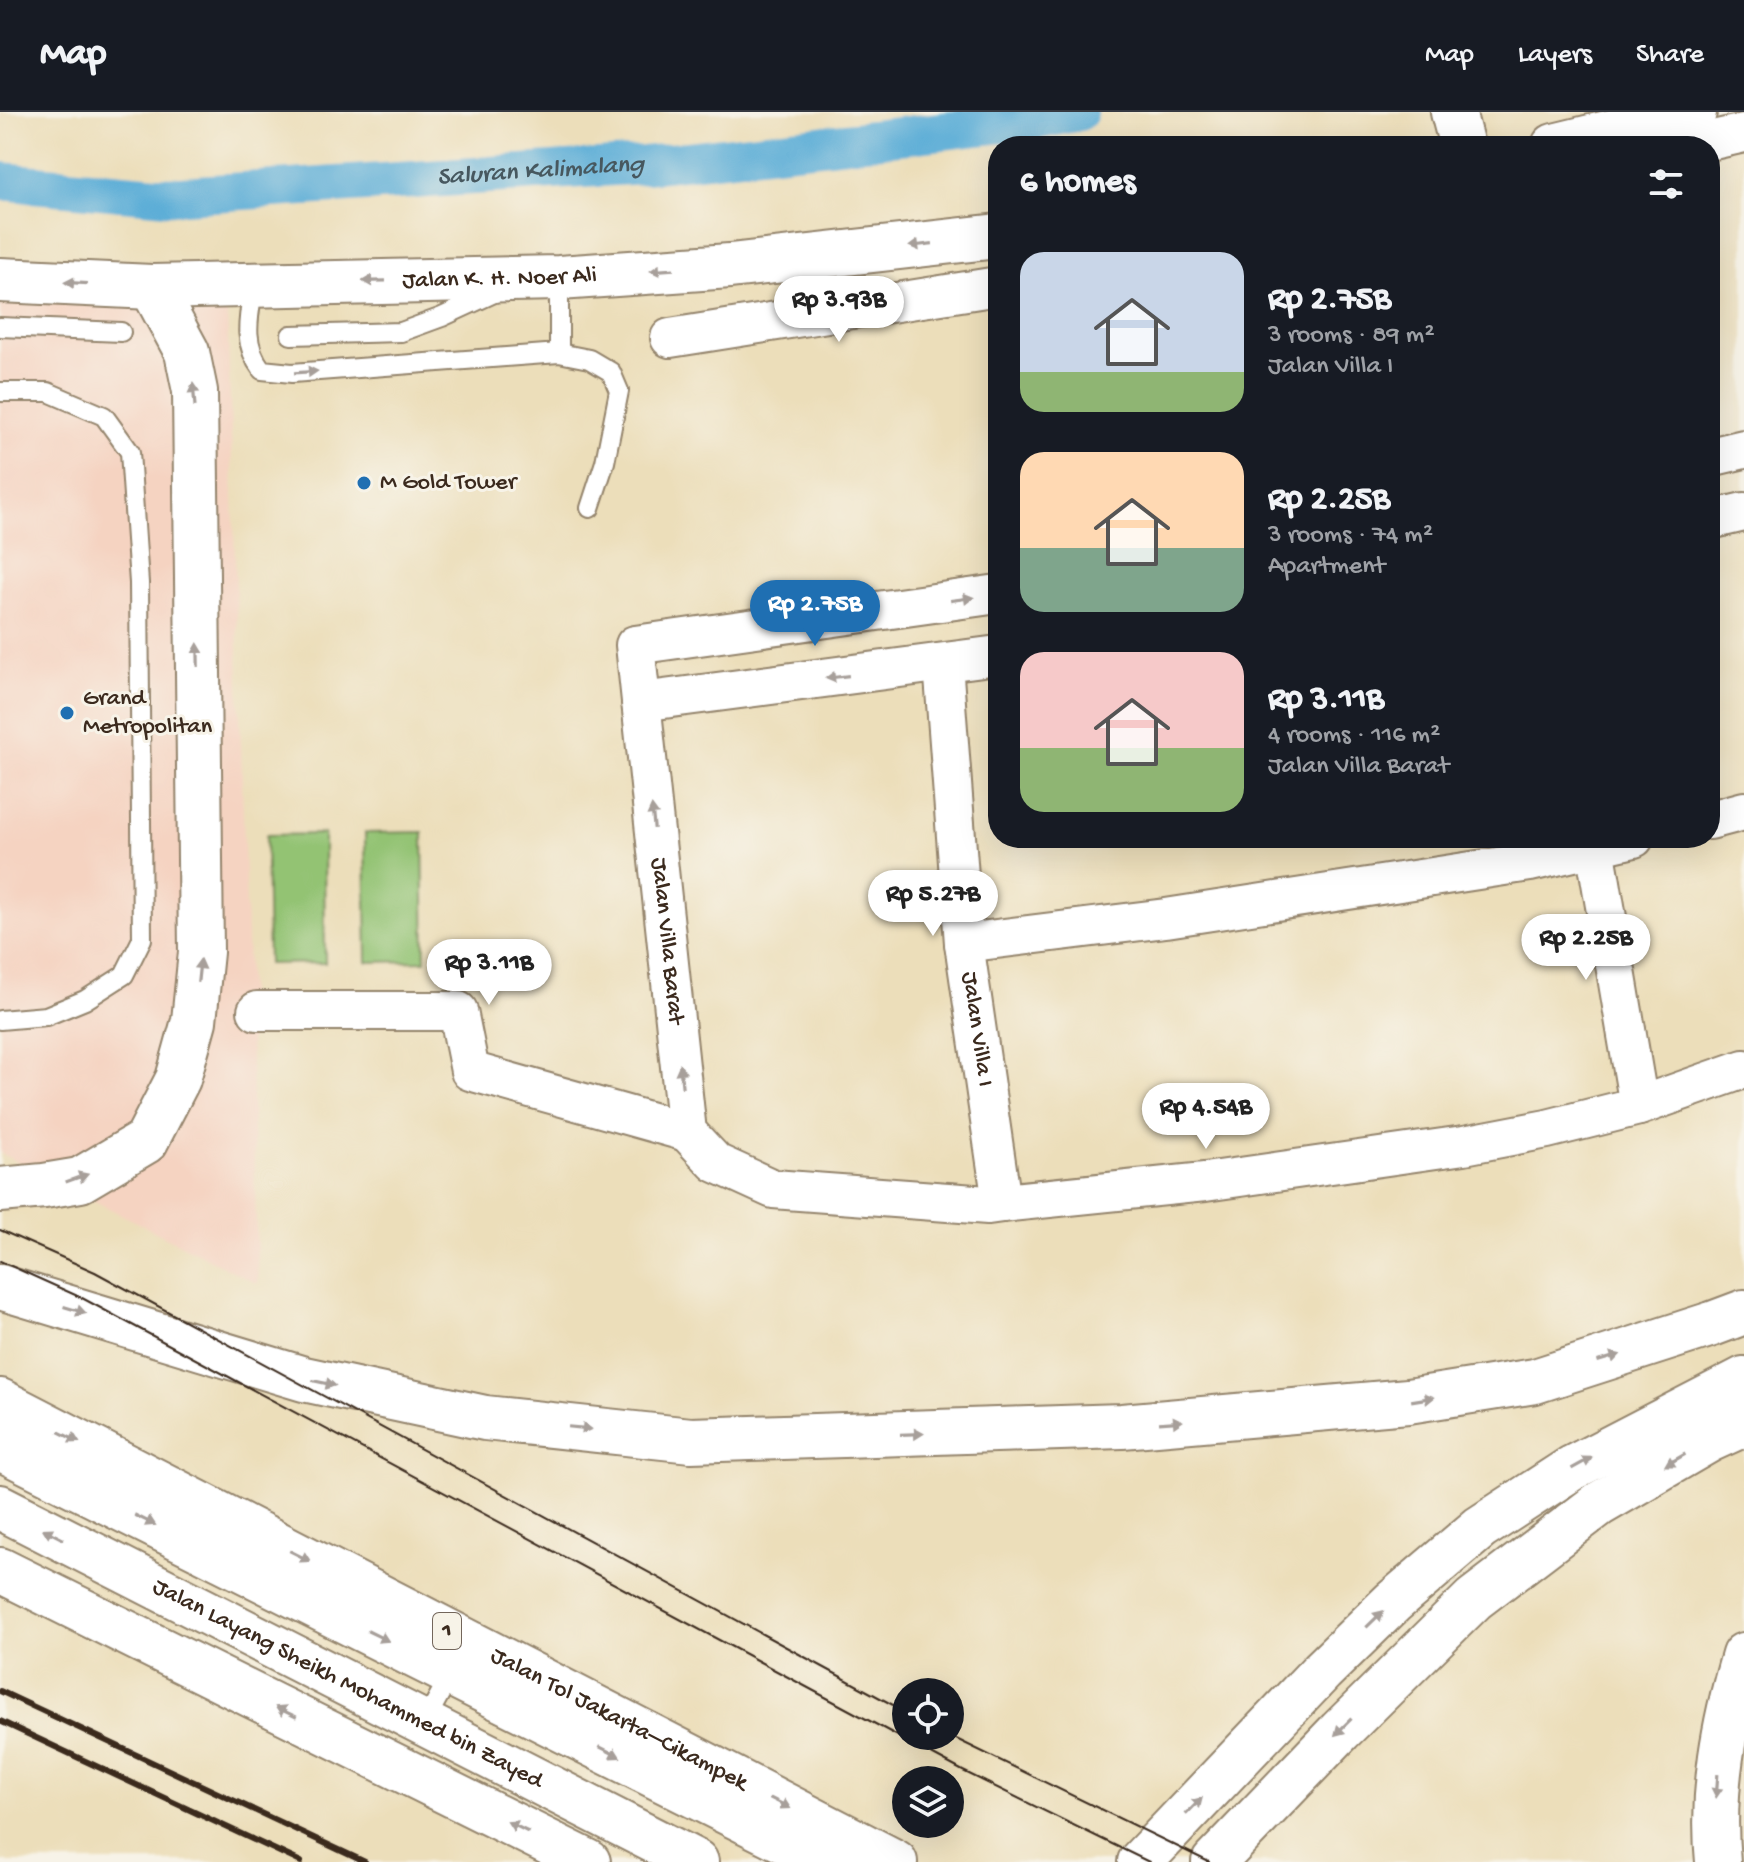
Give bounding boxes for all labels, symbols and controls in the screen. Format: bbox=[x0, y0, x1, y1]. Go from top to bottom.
text: Map bbox=[40, 33, 106, 77]
text: Map bbox=[1425, 39, 1474, 72]
text: Layers bbox=[1518, 39, 1592, 72]
text: Share bbox=[1636, 39, 1704, 72]
water label: Saluran Kalimalang bbox=[436, 149, 647, 194]
icon: filters bbox=[1644, 162, 1688, 206]
text: 6 homes bbox=[1020, 164, 1135, 204]
one-way arrow bbox=[908, 238, 933, 251]
street label: Jalan K. H. Noer Ali bbox=[402, 261, 598, 296]
one-way arrow bbox=[649, 264, 674, 277]
one-way arrow bbox=[361, 275, 386, 288]
pin: Rp 3.93B bbox=[756, 276, 922, 344]
one-way arrow bbox=[63, 277, 88, 290]
text: Rp 2.75B bbox=[1268, 281, 1391, 321]
icon: home bbox=[1084, 284, 1180, 380]
text: Rp 3.93B bbox=[792, 286, 886, 317]
text: 3 rooms · 89 m² bbox=[1268, 321, 1435, 352]
text: Jalan Villa I bbox=[1268, 352, 1393, 383]
one-way arrow bbox=[294, 365, 319, 378]
one-way arrow bbox=[187, 382, 200, 407]
place label: M Gold Tower bbox=[380, 469, 519, 498]
marker: M Gold Tower bbox=[355, 474, 373, 492]
text: Rp 2.25B bbox=[1268, 481, 1390, 521]
icon: home bbox=[1084, 484, 1180, 580]
text: 3 rooms · 74 m² bbox=[1268, 521, 1433, 552]
text: Apartment bbox=[1268, 552, 1385, 583]
pin: Rp 2.75B bbox=[732, 580, 898, 648]
text: Rp 2.75B bbox=[768, 590, 862, 621]
one-way arrow bbox=[950, 592, 975, 605]
one-way arrow bbox=[192, 642, 204, 667]
one-way arrow bbox=[825, 671, 850, 684]
text: Rp 3.11B bbox=[1268, 681, 1384, 721]
icon: home bbox=[1084, 684, 1180, 780]
place label: Grand Metropolitan bbox=[83, 685, 213, 742]
marker: Grand Metropolitan bbox=[58, 704, 76, 722]
text: 4 rooms · 116 m² bbox=[1268, 721, 1440, 752]
text: Jalan Villa Barat bbox=[1268, 752, 1449, 783]
one-way arrow bbox=[646, 804, 659, 829]
street label: Jalan Villa Barat bbox=[643, 856, 690, 1028]
pin: Rp 5.27B bbox=[850, 870, 1016, 938]
text: Rp 5.27B bbox=[886, 880, 980, 911]
pin: Rp 2.25B bbox=[1503, 914, 1669, 982]
text: Rp 2.25B bbox=[1539, 924, 1633, 955]
pin: Rp 3.11B bbox=[406, 939, 572, 1007]
text: Rp 3.11B bbox=[445, 949, 533, 980]
one-way arrow bbox=[193, 958, 206, 983]
street label: Jalan Villa I bbox=[954, 970, 999, 1089]
one-way arrow bbox=[674, 1063, 687, 1088]
pin: Rp 4.54B bbox=[1123, 1083, 1289, 1151]
text: Rp 4.54B bbox=[1160, 1093, 1252, 1124]
one-way arrow bbox=[65, 1172, 89, 1184]
one-way arrow bbox=[63, 1304, 87, 1317]
one-way arrow bbox=[1598, 1351, 1622, 1364]
one-way arrow bbox=[312, 1377, 337, 1390]
one-way arrow bbox=[1410, 1392, 1435, 1405]
one-way arrow bbox=[1159, 1415, 1184, 1428]
one-way arrow bbox=[568, 1422, 593, 1435]
one-way arrow bbox=[900, 1428, 925, 1441]
one-way arrow bbox=[58, 1430, 81, 1443]
one-way arrow bbox=[1664, 1453, 1686, 1467]
one-way arrow bbox=[1571, 1456, 1593, 1470]
one-way arrow bbox=[134, 1513, 157, 1527]
one-way arrow bbox=[41, 1528, 64, 1541]
one-way arrow bbox=[289, 1549, 312, 1562]
street label: Jalan Layang Sheikh Mohammed bin Zayed bbox=[147, 1573, 549, 1797]
one-way arrow bbox=[1365, 1611, 1384, 1629]
road number: 1 bbox=[433, 1613, 461, 1649]
one-way arrow bbox=[367, 1629, 390, 1642]
street label: Jalan Tol Jakarta–Cikampek bbox=[485, 1642, 754, 1799]
map controls bbox=[892, 1678, 964, 1838]
button: locate bbox=[892, 1678, 964, 1750]
one-way arrow bbox=[274, 1705, 297, 1719]
one-way arrow bbox=[1334, 1717, 1353, 1736]
one-way arrow bbox=[599, 1746, 622, 1759]
button: layers bbox=[892, 1766, 964, 1838]
one-way arrow bbox=[1710, 1774, 1723, 1799]
one-way arrow bbox=[769, 1796, 792, 1810]
one-way arrow bbox=[1185, 1796, 1203, 1815]
one-way arrow bbox=[507, 1821, 530, 1834]

